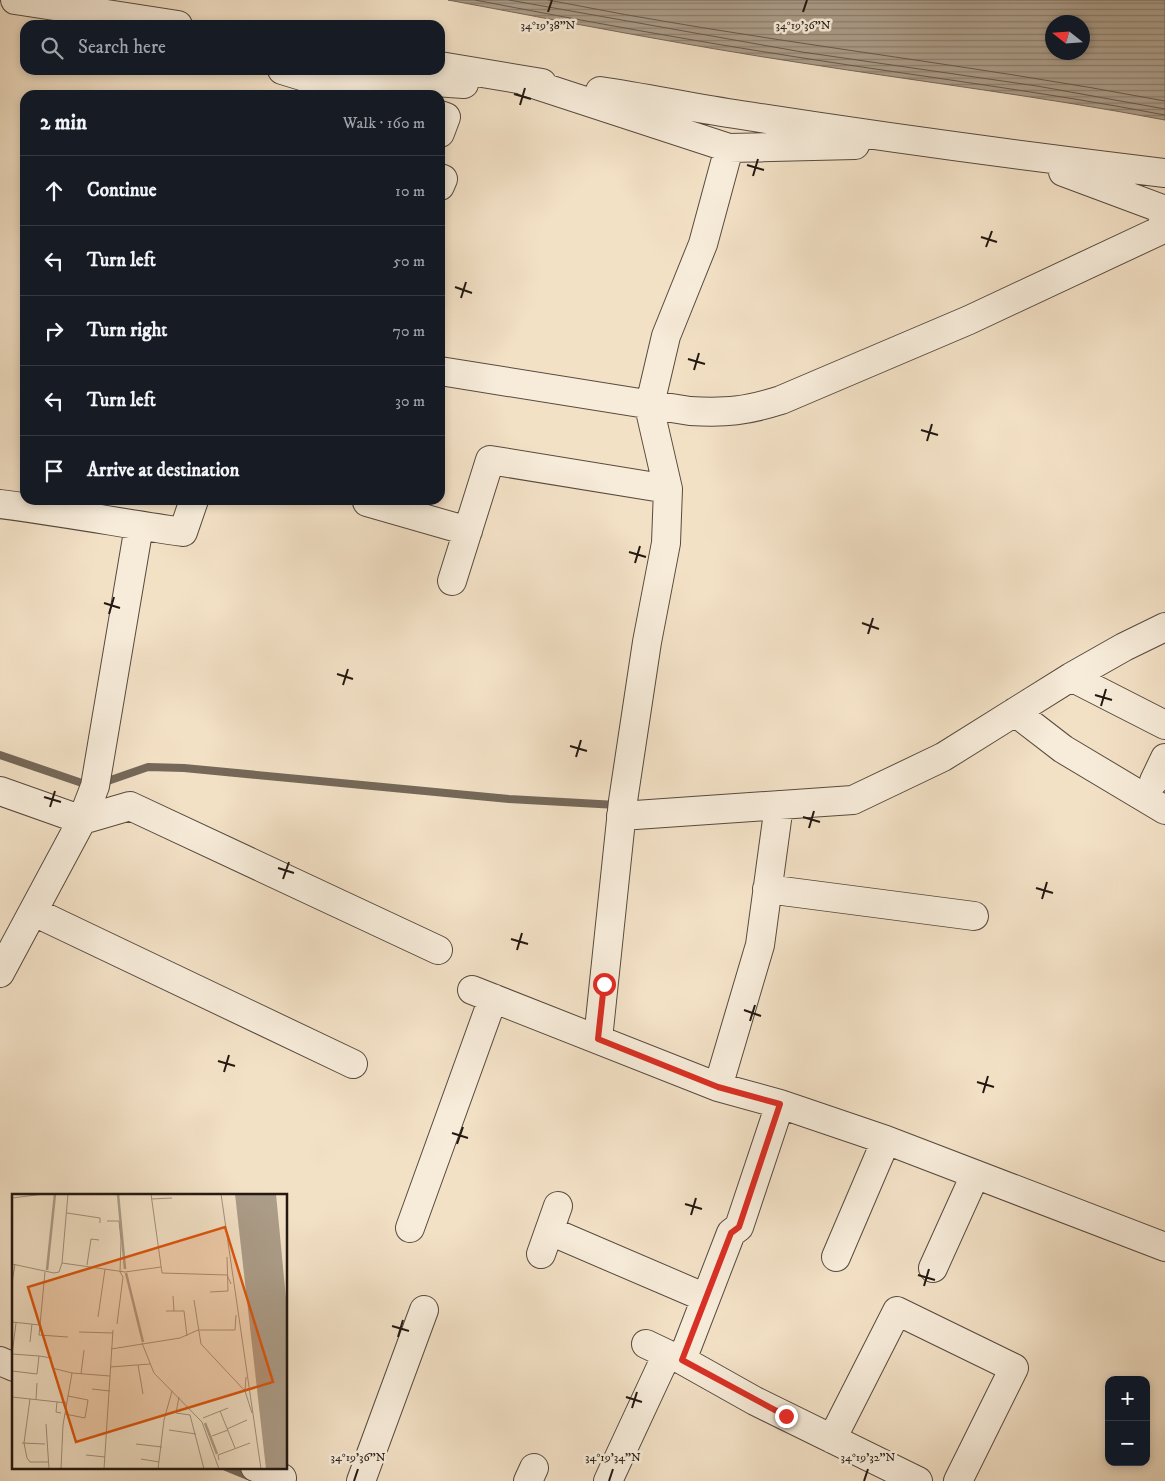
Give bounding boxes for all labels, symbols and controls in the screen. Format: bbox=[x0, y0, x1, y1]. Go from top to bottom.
north arrow bbox=[1045, 15, 1090, 60]
text: 34°19'38"N bbox=[521, 18, 576, 33]
text: 34°19'36"N bbox=[775, 18, 831, 33]
search box bbox=[20, 20, 445, 75]
icon: search bbox=[38, 34, 66, 62]
text: Search here bbox=[78, 36, 166, 59]
text: 2 min bbox=[40, 110, 87, 136]
text: Walk · 160 m bbox=[343, 113, 425, 133]
icon: ahead bbox=[40, 177, 68, 205]
text: Continue bbox=[87, 179, 157, 202]
text: 10 m bbox=[395, 181, 425, 201]
icon: left bbox=[40, 247, 68, 275]
text: Turn left bbox=[87, 249, 156, 272]
text: 50 m bbox=[393, 251, 425, 271]
icon: right bbox=[40, 317, 68, 345]
text: Turn right bbox=[87, 319, 167, 342]
text: 70 m bbox=[393, 321, 425, 341]
icon: left bbox=[40, 387, 68, 415]
text: Turn left bbox=[87, 389, 156, 412]
text: 30 m bbox=[395, 391, 425, 411]
icon: arrive bbox=[40, 457, 68, 485]
text: Arrive at destination bbox=[87, 459, 239, 482]
route start bbox=[593, 973, 616, 996]
inset map bbox=[12, 1194, 288, 1468]
map controls bbox=[1105, 1376, 1150, 1466]
button: + bbox=[1105, 1376, 1150, 1421]
route end bbox=[775, 1405, 798, 1428]
button: − bbox=[1105, 1421, 1150, 1466]
text: 34°19'36"N bbox=[330, 1450, 386, 1465]
text: 34°19'34"N bbox=[585, 1450, 641, 1465]
text: 34°19'32"N bbox=[841, 1450, 896, 1465]

